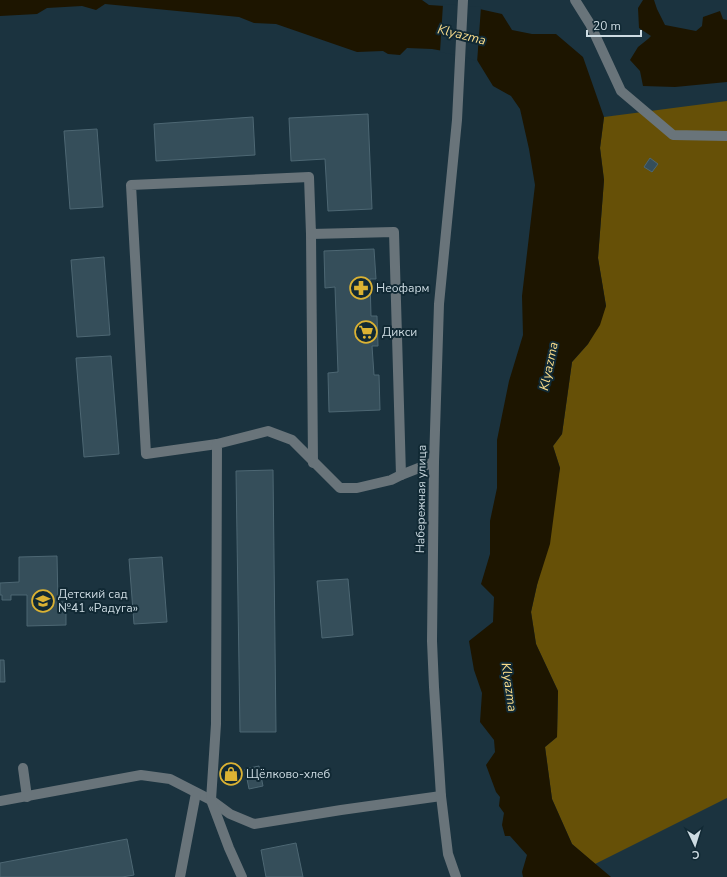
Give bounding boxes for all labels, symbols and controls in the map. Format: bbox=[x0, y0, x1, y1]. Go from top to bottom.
scale bar bbox=[587, 12, 641, 38]
text: 20 m bbox=[593, 18, 621, 34]
water label: Klyazma bbox=[436, 20, 488, 50]
pharmacy icon: Неофарм bbox=[348, 275, 374, 301]
place label: Неофарм bbox=[376, 280, 429, 296]
supermarket icon: Дикси bbox=[353, 319, 379, 345]
place label: Дикси bbox=[382, 324, 417, 340]
water label: Klyazma bbox=[535, 340, 563, 392]
street label: Набережная улица bbox=[412, 445, 430, 553]
place label: Детский сад №41 «Радуга» bbox=[58, 586, 138, 616]
school or university icon: Детский сад №41 «Радуга» bbox=[30, 588, 56, 614]
water label: Klyazma bbox=[497, 661, 521, 713]
shop icon: Щёлково-хлеб bbox=[218, 761, 244, 787]
place label: Щёлково-хлеб bbox=[246, 766, 331, 782]
north arrow bbox=[675, 825, 715, 865]
text: С bbox=[691, 847, 700, 862]

